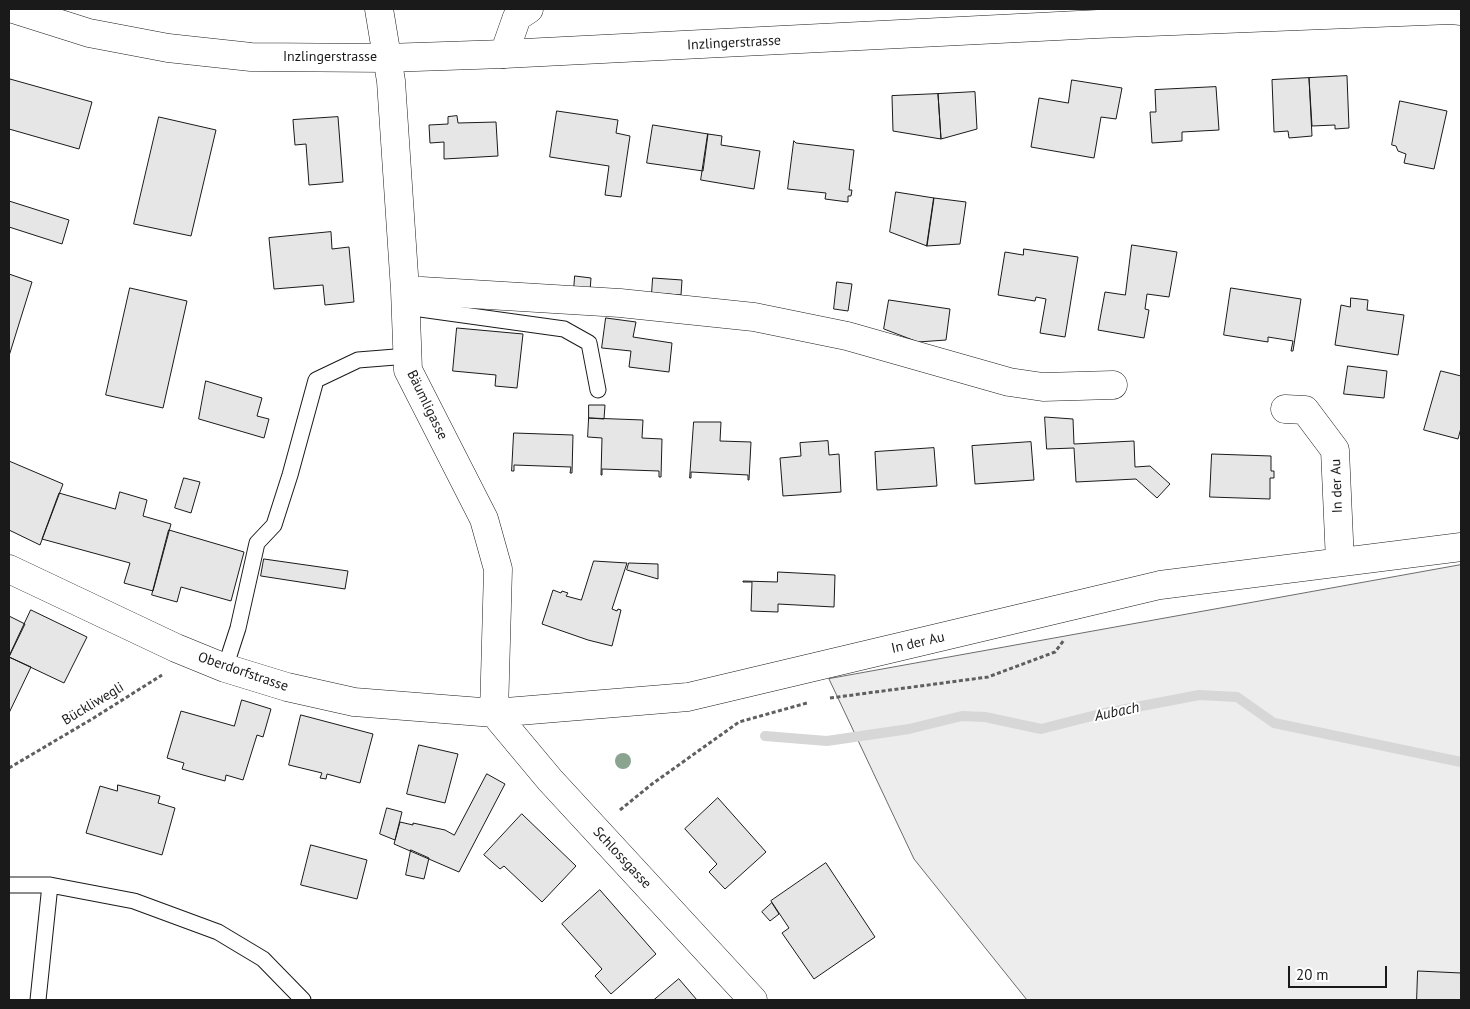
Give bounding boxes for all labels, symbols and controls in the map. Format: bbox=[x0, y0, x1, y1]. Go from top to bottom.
street label: Inzlingerstrasse bbox=[687, 32, 781, 54]
street label: Inzlingerstrasse bbox=[283, 49, 377, 65]
street label: Bäumligasse bbox=[403, 368, 451, 442]
street label: In der Au bbox=[1328, 459, 1346, 513]
street label: In der Au bbox=[890, 629, 946, 657]
street label: Oberdorfstrasse bbox=[196, 649, 290, 695]
street label: Bückliwegli bbox=[59, 679, 127, 729]
water label: Aubach bbox=[1093, 698, 1141, 726]
street label: Schlossgasse bbox=[589, 824, 655, 892]
scale bar bbox=[1290, 956, 1389, 988]
text: 20 m bbox=[1296, 965, 1329, 984]

